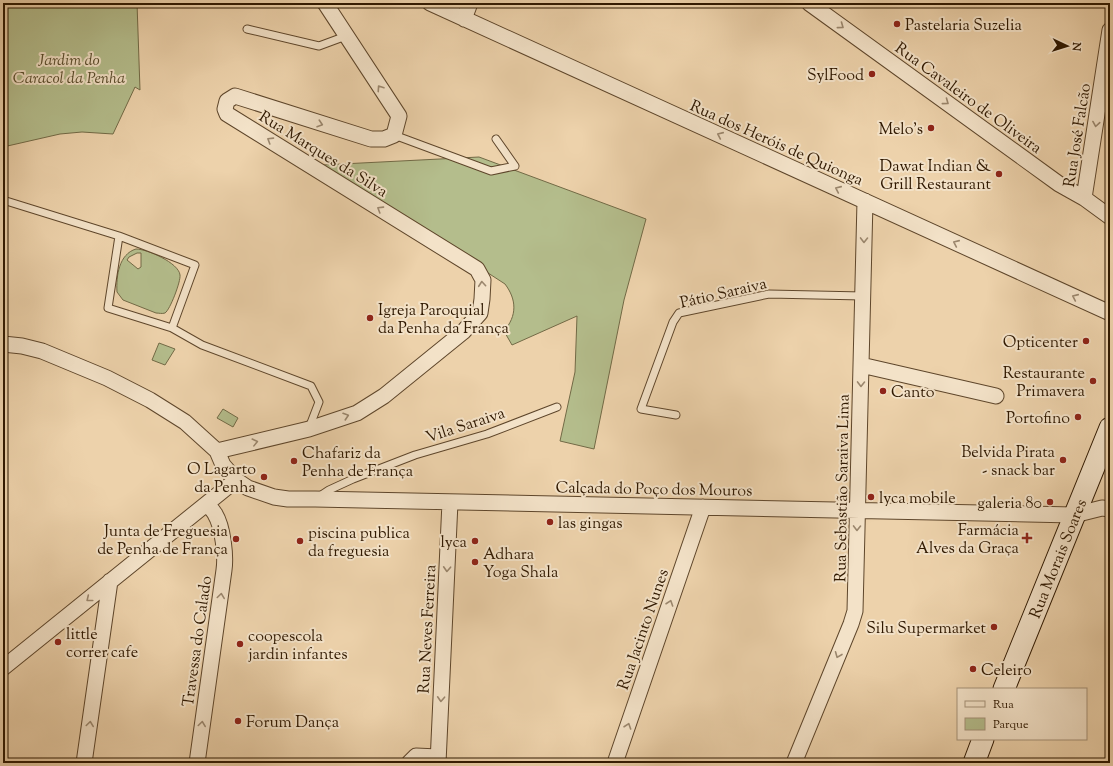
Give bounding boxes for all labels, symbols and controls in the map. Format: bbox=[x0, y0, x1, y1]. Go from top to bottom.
place label: Pastelaria Suzelia bbox=[905, 15, 1022, 38]
marker: Pastelaria Suzelia bbox=[892, 19, 902, 29]
one-way arrow bbox=[836, 21, 843, 28]
north arrow bbox=[1047, 26, 1087, 66]
street label: Rua Cavaleiro de Oliveira bbox=[889, 38, 1046, 161]
text: N bbox=[1068, 41, 1084, 52]
park label: Jardim do Caracol da Penha bbox=[13, 50, 125, 91]
place label: SylFood bbox=[807, 65, 864, 88]
marker: SylFood bbox=[867, 69, 877, 79]
street label: Rua José Falcão bbox=[1059, 81, 1098, 189]
one-way arrow bbox=[377, 85, 385, 92]
street label: Rua dos Heróis de Quionga bbox=[686, 96, 867, 193]
one-way arrow bbox=[942, 97, 949, 105]
street label: Rua Marques da Silva bbox=[254, 106, 392, 204]
one-way arrow bbox=[316, 119, 323, 127]
place label: Melo's bbox=[879, 119, 923, 142]
one-way arrow bbox=[1092, 121, 1101, 127]
marker: Melo's bbox=[926, 123, 936, 133]
one-way arrow bbox=[716, 132, 724, 140]
one-way arrow bbox=[267, 138, 274, 145]
place label: Dawat Indian & Grill Restaurant bbox=[880, 156, 992, 197]
marker: Dawat Indian & Grill Restaurant bbox=[994, 169, 1004, 179]
one-way arrow bbox=[835, 186, 842, 194]
one-way arrow bbox=[377, 206, 384, 214]
one-way arrow bbox=[860, 237, 868, 243]
one-way arrow bbox=[953, 240, 961, 248]
street label: Pátio Saraiva bbox=[678, 273, 770, 316]
one-way arrow bbox=[478, 281, 487, 287]
one-way arrow bbox=[1071, 294, 1079, 302]
place label: Igreja Paroquial da Penha da França bbox=[378, 300, 510, 341]
marker: Igreja Paroquial da Penha da França bbox=[365, 313, 375, 323]
place label: Opticenter bbox=[1003, 332, 1078, 355]
marker: Opticenter bbox=[1081, 336, 1091, 346]
place label: Restaurante Primavera bbox=[1003, 363, 1086, 404]
marker: Restaurante Primavera bbox=[1088, 376, 1098, 386]
one-way arrow bbox=[857, 381, 865, 387]
place label: Canto bbox=[891, 382, 935, 405]
marker: Canto bbox=[878, 386, 888, 396]
street label: Rua Sebastião Saraiva Lima bbox=[830, 393, 857, 582]
street label: Vila Saraiva bbox=[423, 403, 509, 450]
place label: Portofino bbox=[1006, 408, 1070, 431]
one-way arrow bbox=[342, 412, 349, 421]
marker: Portofino bbox=[1073, 412, 1083, 422]
one-way arrow bbox=[252, 438, 258, 446]
place label: Belvida Pirata - snack bar bbox=[961, 442, 1056, 483]
place label: Chafariz da Penha de França bbox=[302, 443, 414, 484]
marker: Belvida Pirata - snack bar bbox=[1058, 455, 1068, 465]
marker: Chafariz da Penha de França bbox=[289, 456, 299, 466]
place label: O Lagarto da Penha bbox=[187, 459, 257, 500]
marker: O Lagarto da Penha bbox=[259, 472, 269, 482]
street label: Calçada do Poço dos Mouros bbox=[555, 477, 753, 504]
place label: lyca mobile bbox=[879, 488, 956, 511]
marker: lyca mobile bbox=[866, 492, 876, 502]
place label: galeria 80 bbox=[977, 493, 1042, 516]
street label: Rua Morais Soares bbox=[1025, 496, 1094, 623]
marker: galeria 80 bbox=[1045, 497, 1055, 507]
place label: las gingas bbox=[558, 513, 623, 536]
marker: las gingas bbox=[545, 517, 555, 527]
place label: Farmácia Alves da Graça bbox=[916, 520, 1020, 561]
place label: Junta de Freguesia de Penha de França bbox=[97, 521, 229, 562]
place label: piscina publica da freguesia bbox=[308, 523, 410, 564]
one-way arrow bbox=[853, 525, 862, 531]
place label: lyca bbox=[440, 532, 468, 555]
marker: Farmácia Alves da Graça bbox=[1022, 533, 1032, 543]
marker: Junta de Freguesia de Penha de França bbox=[231, 534, 241, 544]
marker: piscina publica da freguesia bbox=[295, 536, 305, 546]
marker: lyca bbox=[470, 536, 480, 546]
place label: Adhara Yoga Shala bbox=[483, 544, 559, 585]
marker: Adhara Yoga Shala bbox=[470, 557, 480, 567]
street label: Rua Neves Ferreira bbox=[414, 563, 443, 694]
one-way arrow bbox=[443, 566, 451, 572]
street label: Rua Jacinto Nunes bbox=[613, 566, 676, 693]
street label: Travessa do Calado bbox=[178, 574, 219, 708]
one-way arrow bbox=[216, 593, 225, 599]
one-way arrow bbox=[86, 594, 93, 601]
one-way arrow bbox=[666, 600, 674, 607]
place label: Silu Supermarket bbox=[866, 618, 987, 641]
marker: Silu Supermarket bbox=[989, 622, 999, 632]
place label: little correr cafe bbox=[66, 624, 138, 665]
place label: coopescola jardin infantes bbox=[248, 626, 348, 667]
marker: little correr cafe bbox=[53, 637, 63, 647]
marker: coopescola jardin infantes bbox=[235, 639, 245, 649]
one-way arrow bbox=[835, 651, 843, 658]
place label: Celeiro bbox=[981, 660, 1032, 683]
marker: Celeiro bbox=[968, 664, 978, 674]
legend bbox=[957, 688, 1087, 740]
one-way arrow bbox=[437, 696, 445, 702]
text: Rua bbox=[993, 696, 1014, 714]
place label: Forum Dança bbox=[246, 712, 340, 735]
marker: Forum Dança bbox=[233, 716, 243, 726]
text: Parque bbox=[993, 716, 1029, 734]
one-way arrow bbox=[85, 721, 94, 727]
one-way arrow bbox=[197, 721, 206, 727]
one-way arrow bbox=[623, 723, 632, 730]

